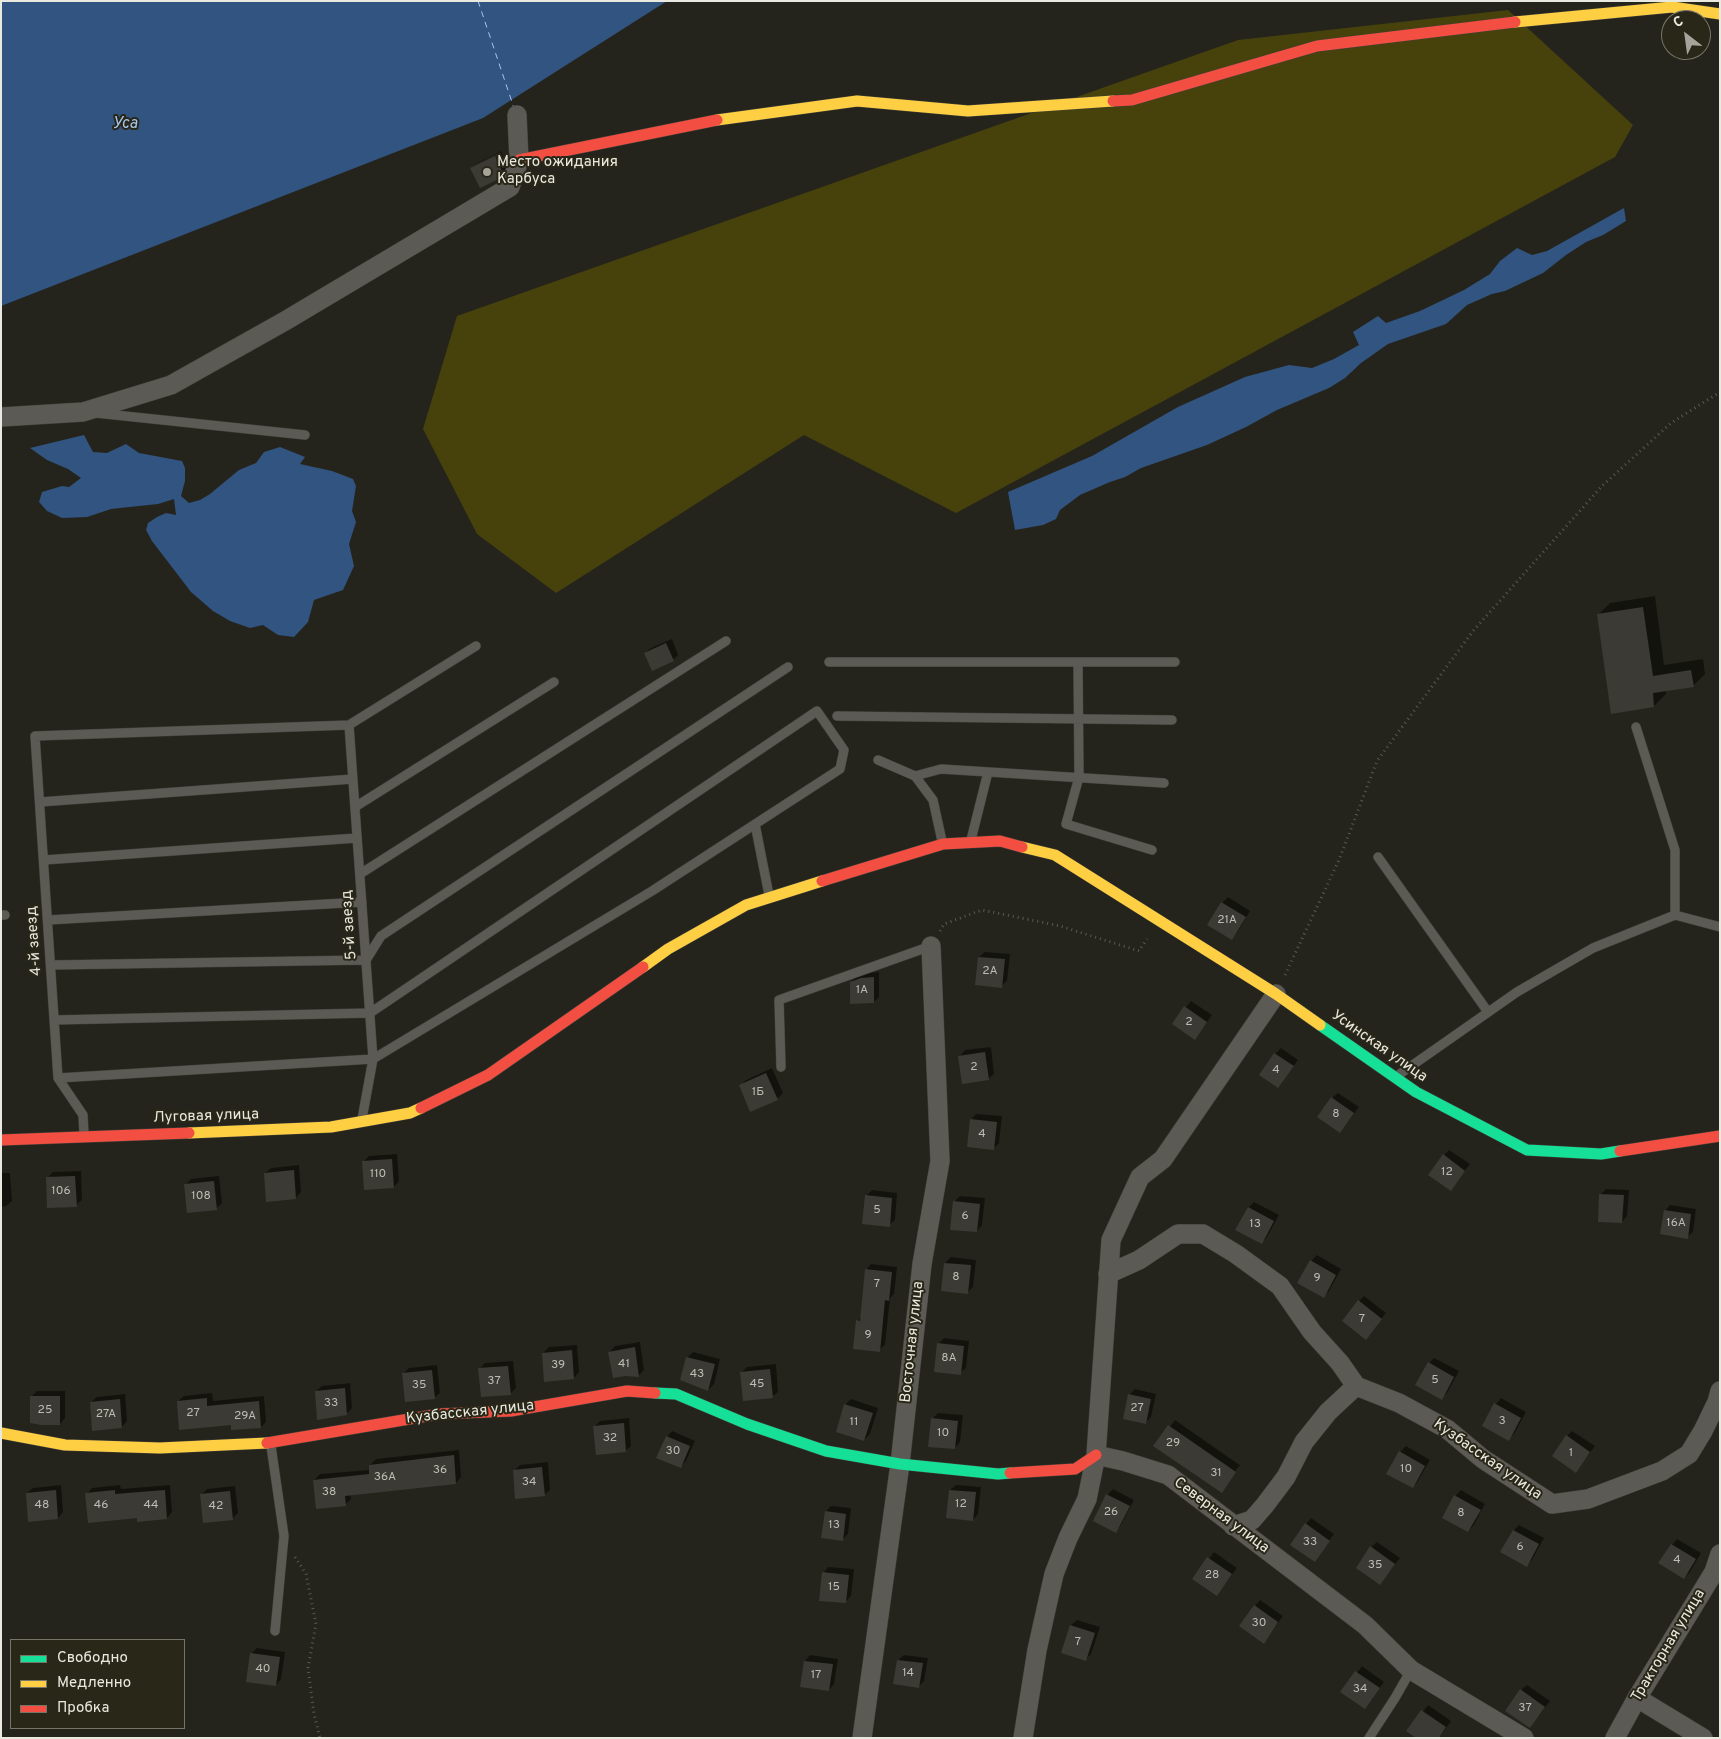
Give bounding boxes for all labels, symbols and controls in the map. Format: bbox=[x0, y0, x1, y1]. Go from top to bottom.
north arrow bbox=[1661, 10, 1711, 60]
text: С bbox=[1671, 13, 1687, 32]
water label: Уса bbox=[112, 115, 138, 135]
place label: Место ожидания Карбуса bbox=[497, 154, 618, 189]
marker: Место ожидания Карбуса bbox=[481, 166, 493, 178]
street label: 5-й заезд bbox=[339, 890, 361, 960]
street label: 4-й заезд bbox=[24, 906, 46, 976]
house number: 21А bbox=[1217, 914, 1237, 928]
house number: 2А bbox=[982, 965, 998, 979]
house number: 1А bbox=[856, 984, 868, 998]
street label: Усинская улица bbox=[1328, 1007, 1430, 1087]
house number: 2 bbox=[1185, 1016, 1193, 1030]
house number: 2 bbox=[970, 1061, 978, 1075]
house number: 4 bbox=[1272, 1064, 1280, 1078]
house number: 1Б bbox=[752, 1086, 764, 1100]
street label: Луговая улица bbox=[153, 1106, 259, 1128]
house number: 8 bbox=[1332, 1108, 1340, 1122]
house number: 4 bbox=[978, 1128, 986, 1142]
house number: 12 bbox=[1441, 1166, 1453, 1180]
house number: 110 bbox=[370, 1168, 386, 1182]
house number: 106 bbox=[51, 1185, 71, 1199]
house number: 108 bbox=[191, 1190, 211, 1204]
house number: 5 bbox=[873, 1204, 881, 1218]
house number: 6 bbox=[961, 1210, 969, 1224]
house number: 16А bbox=[1666, 1217, 1686, 1231]
house number: 13 bbox=[1249, 1218, 1261, 1232]
house number: 8 bbox=[952, 1271, 960, 1285]
house number: 9 bbox=[1313, 1272, 1321, 1286]
house number: 7 bbox=[874, 1278, 880, 1292]
street label: Восточная улица bbox=[898, 1280, 928, 1404]
house number: 7 bbox=[1359, 1313, 1365, 1327]
house number: 9 bbox=[864, 1329, 872, 1343]
house number: 8А bbox=[941, 1352, 957, 1366]
house number: 41 bbox=[618, 1358, 630, 1372]
house number: 39 bbox=[551, 1359, 565, 1373]
house number: 43 bbox=[690, 1368, 704, 1382]
house number: 5 bbox=[1431, 1374, 1439, 1388]
house number: 37 bbox=[487, 1375, 501, 1389]
house number: 45 bbox=[750, 1378, 764, 1392]
house number: 35 bbox=[412, 1379, 426, 1393]
house number: 33 bbox=[324, 1397, 338, 1411]
street label: Кузбасская улица bbox=[405, 1397, 535, 1429]
house number: 27 bbox=[1130, 1402, 1144, 1416]
house number: 25 bbox=[38, 1404, 52, 1418]
house number: 27 bbox=[186, 1407, 200, 1421]
house number: 27А bbox=[96, 1408, 116, 1422]
house number: 29А bbox=[234, 1410, 256, 1424]
house number: 3 bbox=[1498, 1415, 1506, 1429]
house number: 11 bbox=[850, 1416, 858, 1430]
street label: Кузбасская улица bbox=[1429, 1416, 1545, 1504]
house number: 10 bbox=[937, 1427, 949, 1441]
house number: 32 bbox=[603, 1432, 617, 1446]
house number: 29 bbox=[1166, 1437, 1180, 1451]
house number: 30 bbox=[666, 1445, 680, 1459]
house number: 1 bbox=[1569, 1447, 1573, 1461]
house number: 10 bbox=[1400, 1463, 1412, 1477]
house number: 36 bbox=[433, 1464, 447, 1478]
house number: 31 bbox=[1210, 1467, 1222, 1481]
house number: 36А bbox=[374, 1471, 396, 1485]
street label: Северная улица bbox=[1170, 1474, 1272, 1558]
house number: 34 bbox=[522, 1476, 536, 1490]
house number: 38 bbox=[322, 1486, 336, 1500]
house number: 12 bbox=[955, 1498, 967, 1512]
house number: 48 bbox=[35, 1499, 49, 1513]
house number: 46 bbox=[94, 1499, 108, 1513]
house number: 44 bbox=[144, 1499, 158, 1513]
house number: 42 bbox=[209, 1500, 223, 1514]
house number: 26 bbox=[1104, 1506, 1118, 1520]
house number: 8 bbox=[1457, 1507, 1465, 1521]
house number: 13 bbox=[828, 1519, 840, 1533]
house number: 33 bbox=[1303, 1536, 1317, 1550]
house number: 6 bbox=[1516, 1541, 1524, 1555]
house number: 4 bbox=[1673, 1554, 1681, 1568]
house number: 35 bbox=[1368, 1559, 1382, 1573]
house number: 28 bbox=[1205, 1569, 1219, 1583]
house number: 15 bbox=[828, 1581, 840, 1595]
street label: Тракторная улица bbox=[1628, 1586, 1710, 1706]
house number: 30 bbox=[1252, 1617, 1266, 1631]
house number: 7 bbox=[1075, 1636, 1081, 1650]
legend bbox=[10, 1639, 185, 1729]
text: Свободно bbox=[57, 1649, 128, 1668]
house number: 40 bbox=[255, 1663, 271, 1677]
house number: 14 bbox=[902, 1667, 914, 1681]
house number: 17 bbox=[811, 1669, 821, 1683]
text: Медленно bbox=[57, 1674, 131, 1693]
house number: 34 bbox=[1353, 1683, 1367, 1697]
text: Пробка bbox=[57, 1699, 109, 1718]
house number: 37 bbox=[1518, 1702, 1532, 1716]

